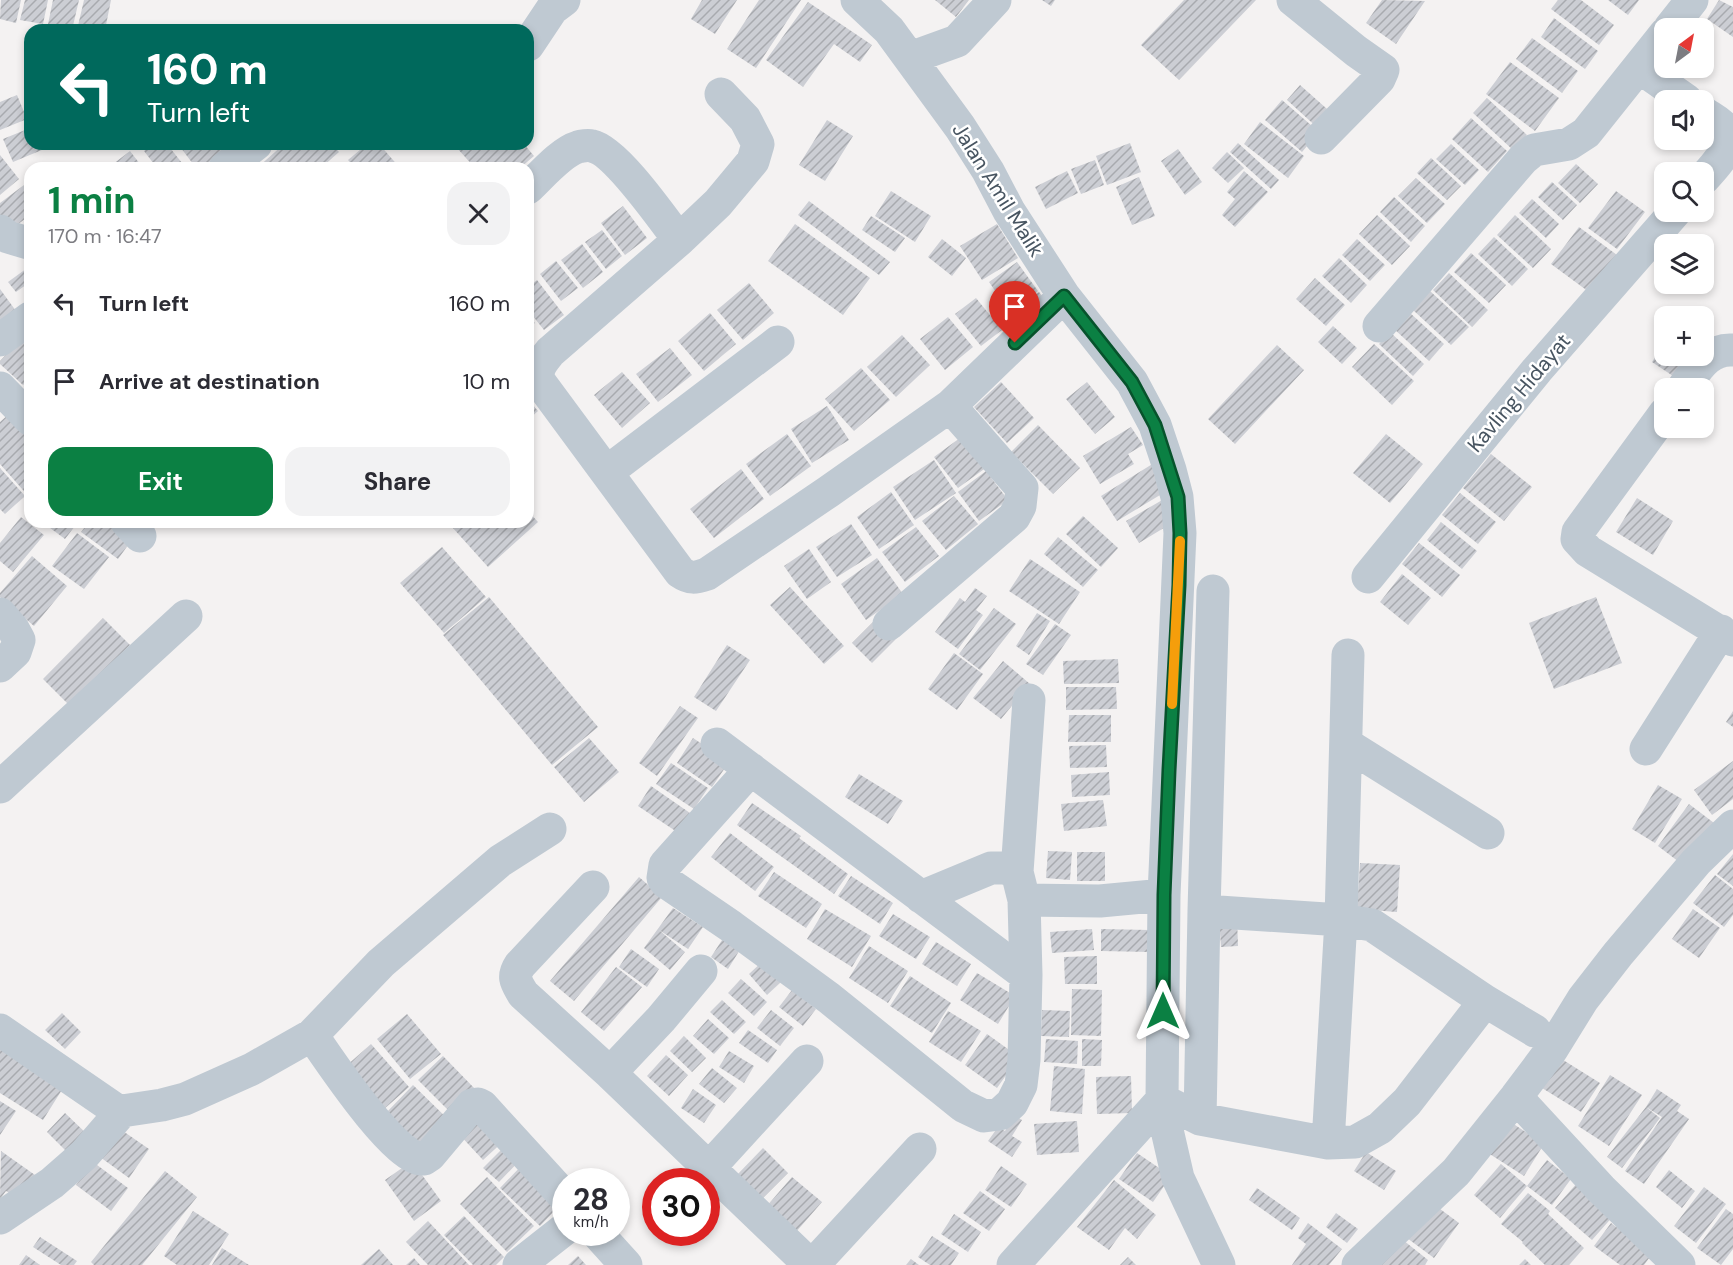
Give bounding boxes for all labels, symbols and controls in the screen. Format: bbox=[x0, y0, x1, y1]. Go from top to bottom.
north arrow bbox=[1654, 18, 1714, 78]
map controls bbox=[1654, 18, 1714, 438]
text: 160 m bbox=[147, 42, 268, 97]
icon: left bbox=[48, 48, 126, 126]
button: sound bbox=[1654, 90, 1714, 150]
text: Turn left bbox=[147, 95, 250, 130]
street label: Jalan Amil Malik bbox=[946, 118, 1051, 263]
button: search bbox=[1654, 162, 1714, 222]
text: 1 min bbox=[48, 177, 136, 224]
button: close bbox=[447, 182, 510, 245]
text: 170 m · 16:47 bbox=[48, 223, 162, 249]
button: layers bbox=[1654, 234, 1714, 294]
pin bbox=[989, 281, 1040, 343]
icon: left bbox=[48, 287, 81, 320]
text: Turn left bbox=[99, 289, 189, 318]
text: 160 m bbox=[449, 289, 510, 318]
icon: arrive bbox=[998, 290, 1031, 323]
button: + bbox=[1654, 306, 1714, 366]
street label: Kavling Hidayat bbox=[1461, 328, 1577, 458]
icon: arrive bbox=[48, 365, 81, 398]
text: Arrive at destination bbox=[99, 367, 320, 396]
text: 10 m bbox=[463, 367, 510, 396]
button: − bbox=[1654, 378, 1714, 438]
button: Exit bbox=[48, 447, 273, 516]
button: Share bbox=[285, 447, 510, 516]
position arrow bbox=[1131, 979, 1195, 1043]
speed limit sign: 30 bbox=[642, 1168, 720, 1246]
text: 28 bbox=[573, 1180, 609, 1219]
text: km/h bbox=[573, 1212, 609, 1232]

